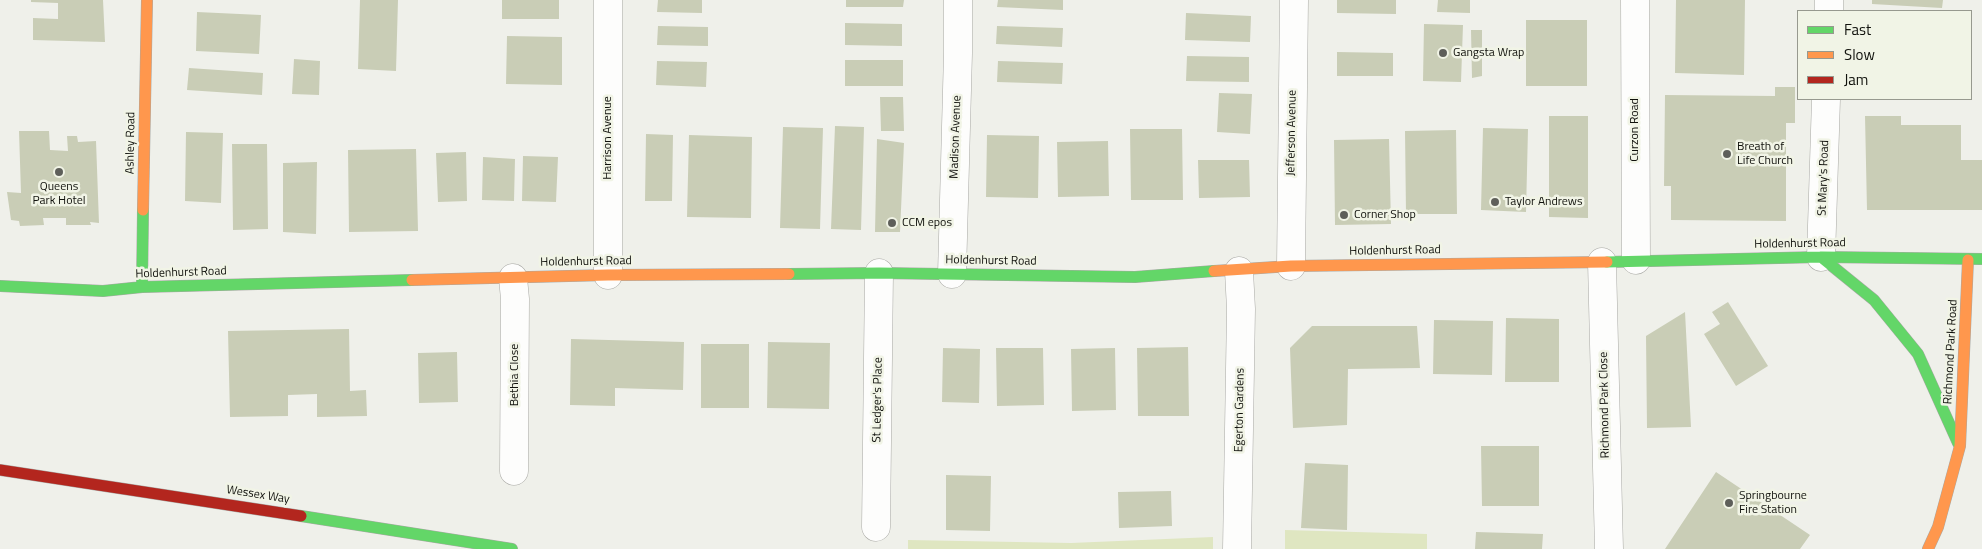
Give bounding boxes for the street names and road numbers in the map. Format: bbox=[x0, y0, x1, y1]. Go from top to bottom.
street label: Jefferson Avenue bbox=[1284, 90, 1300, 176]
street label: Madison Avenue bbox=[947, 95, 965, 179]
street label: Harrison Avenue bbox=[601, 96, 615, 180]
street label: Curzon Road bbox=[1628, 98, 1642, 162]
street label: Ashley Road bbox=[123, 112, 139, 174]
street label: St Mary's Road bbox=[1815, 140, 1833, 216]
street label: Holdenhurst Road bbox=[1754, 236, 1846, 252]
street label: Holdenhurst Road bbox=[1349, 243, 1441, 259]
street label: Holdenhurst Road bbox=[945, 253, 1037, 269]
street label: Holdenhurst Road bbox=[540, 254, 632, 270]
street label: Holdenhurst Road bbox=[135, 264, 227, 282]
street label: Richmond Park Road bbox=[1941, 299, 1961, 405]
street label: Bethia Close bbox=[508, 344, 522, 406]
street label: Richmond Park Close bbox=[1597, 352, 1613, 458]
street label: St Ledger's Place bbox=[870, 357, 886, 443]
street label: Egerton Gardens bbox=[1232, 368, 1248, 452]
street label: Wessex Way bbox=[225, 483, 291, 507]

